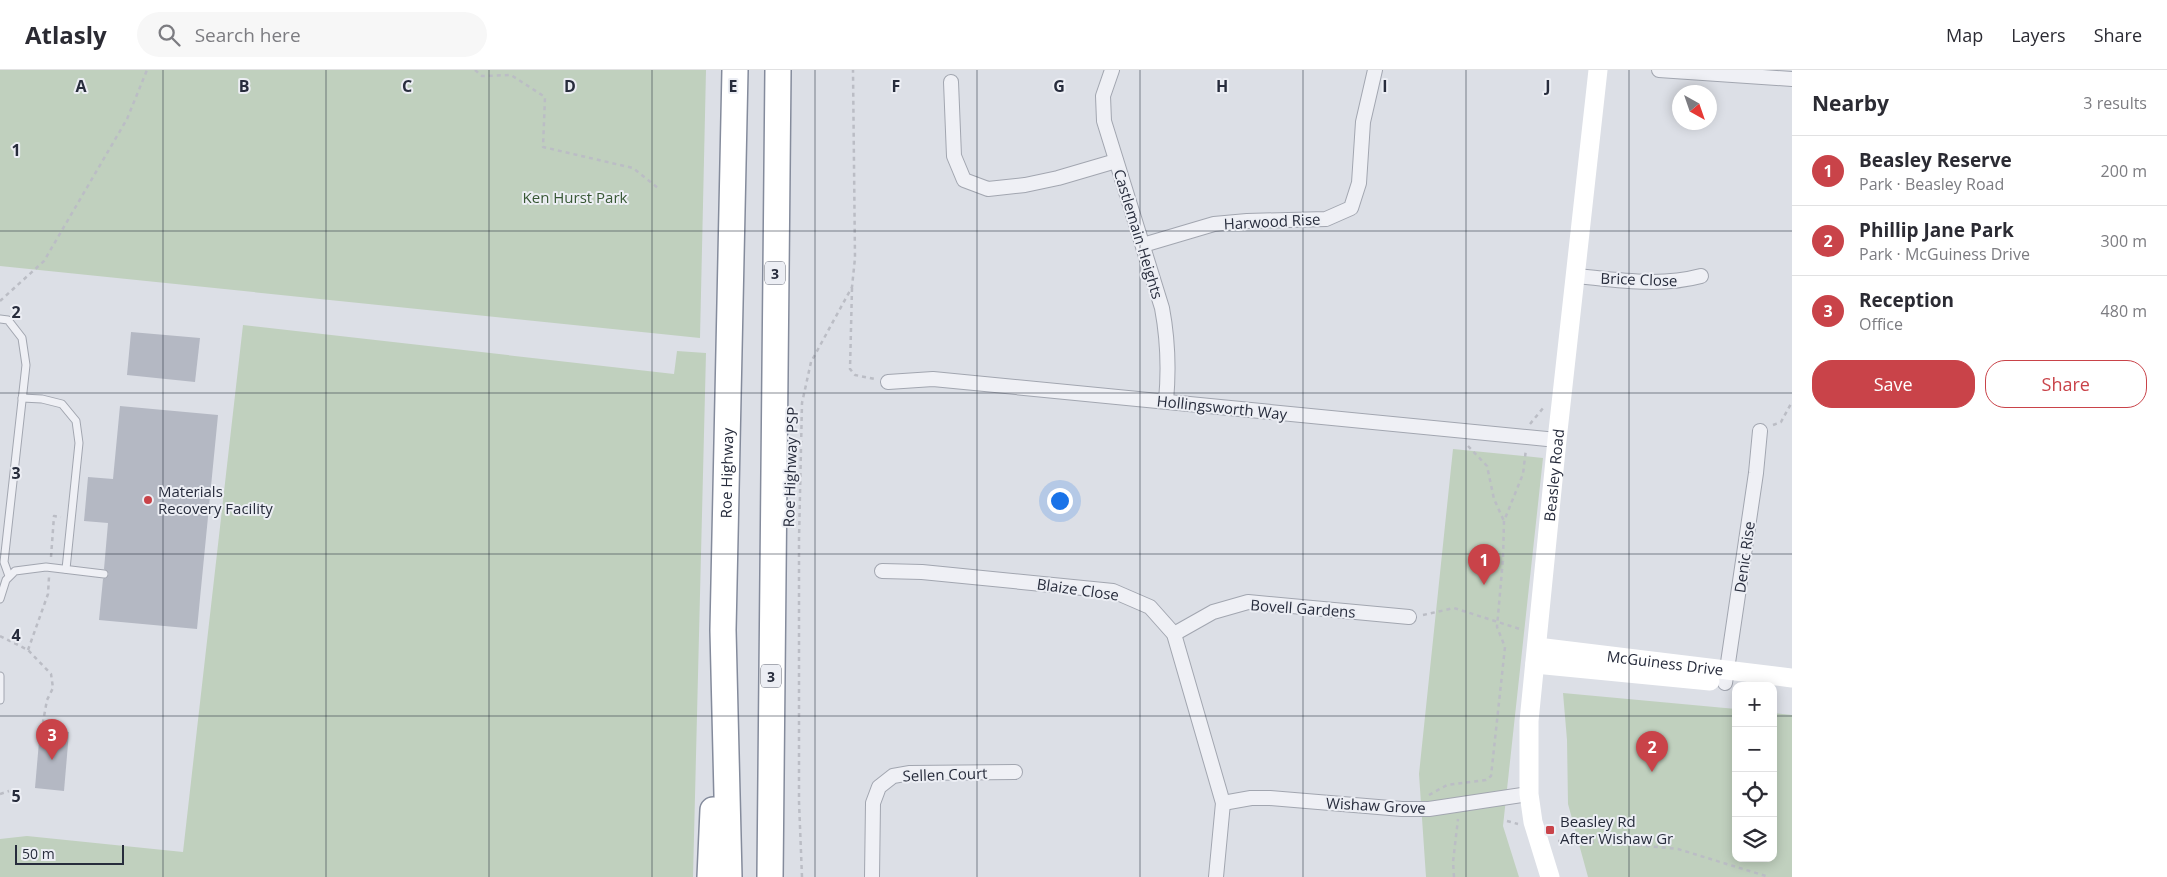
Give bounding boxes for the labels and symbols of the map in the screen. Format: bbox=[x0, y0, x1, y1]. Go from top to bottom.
text: A bbox=[75, 75, 87, 97]
text: B bbox=[239, 75, 249, 97]
text: C bbox=[402, 75, 412, 97]
text: D bbox=[564, 75, 576, 97]
text: E bbox=[729, 75, 738, 97]
text: F bbox=[892, 75, 900, 97]
text: G bbox=[1053, 75, 1065, 97]
text: H bbox=[1216, 75, 1228, 97]
text: I bbox=[1382, 75, 1388, 97]
text: J bbox=[1543, 75, 1551, 97]
north arrow bbox=[1672, 85, 1717, 130]
text: 1 bbox=[11, 139, 21, 161]
street label: Castlemain Heights bbox=[1110, 167, 1168, 301]
park label: Ken Hurst Park bbox=[523, 187, 628, 207]
street label: Harwood Rise bbox=[1223, 208, 1321, 234]
road number: 3 bbox=[765, 262, 785, 284]
street label: Brice Close bbox=[1600, 268, 1678, 290]
text: 2 bbox=[11, 301, 21, 323]
street label: Hollingsworth Way bbox=[1156, 390, 1289, 424]
street label: Roe Highway PSP bbox=[778, 406, 802, 528]
street label: Roe Highway bbox=[715, 427, 737, 518]
street label: Beasley Road bbox=[1539, 428, 1568, 522]
text: 3 bbox=[11, 462, 21, 484]
place label: Materials Recovery Facility bbox=[158, 481, 273, 518]
your location bbox=[1047, 488, 1073, 514]
marker: Materials Recovery Facility bbox=[142, 494, 154, 506]
street label: Denic Rise bbox=[1729, 520, 1759, 594]
pin: 1 bbox=[1468, 544, 1500, 585]
street label: Blaize Close bbox=[1036, 573, 1120, 605]
street label: Bovell Gardens bbox=[1250, 594, 1356, 622]
text: 4 bbox=[11, 624, 21, 646]
street label: McGuiness Drive bbox=[1606, 646, 1724, 680]
road number: 3 bbox=[761, 664, 781, 688]
pin: 3 bbox=[36, 719, 68, 760]
pin: 2 bbox=[1636, 731, 1668, 772]
street label: Sellen Court bbox=[902, 763, 988, 785]
text: 5 bbox=[11, 785, 21, 807]
street label: Wishaw Grove bbox=[1326, 792, 1426, 818]
place label: Beasley Rd After Wishaw Gr bbox=[1560, 811, 1673, 848]
marker: Beasley Rd After Wishaw Gr bbox=[1544, 824, 1556, 836]
scale bar bbox=[15, 842, 124, 865]

